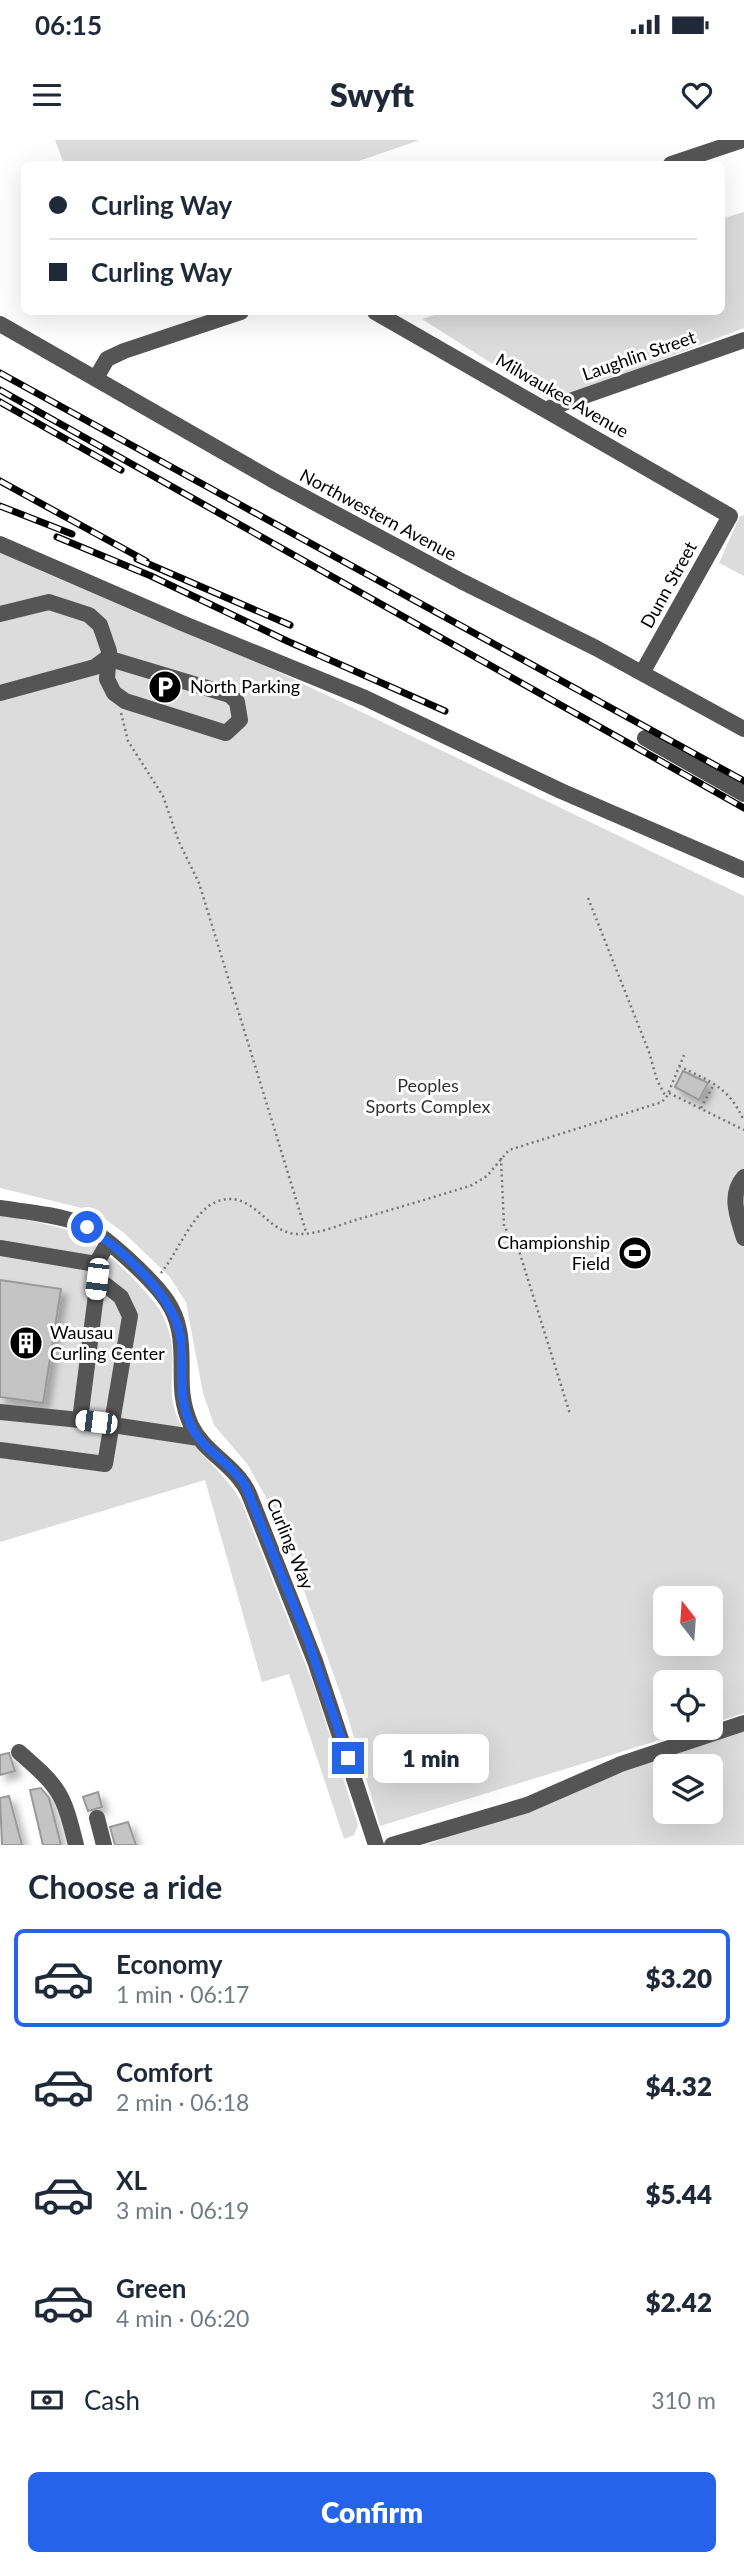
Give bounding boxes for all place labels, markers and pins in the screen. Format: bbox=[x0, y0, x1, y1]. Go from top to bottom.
parking icon: North Parking bbox=[146, 668, 184, 706]
place label: North Parking bbox=[190, 675, 300, 697]
place label: Championship Field bbox=[497, 1231, 610, 1274]
sports icon: Championship Field bbox=[616, 1234, 654, 1272]
place label: Wausau Curling Center bbox=[50, 1321, 165, 1364]
building icon: Wausau Curling Center bbox=[7, 1324, 45, 1362]

